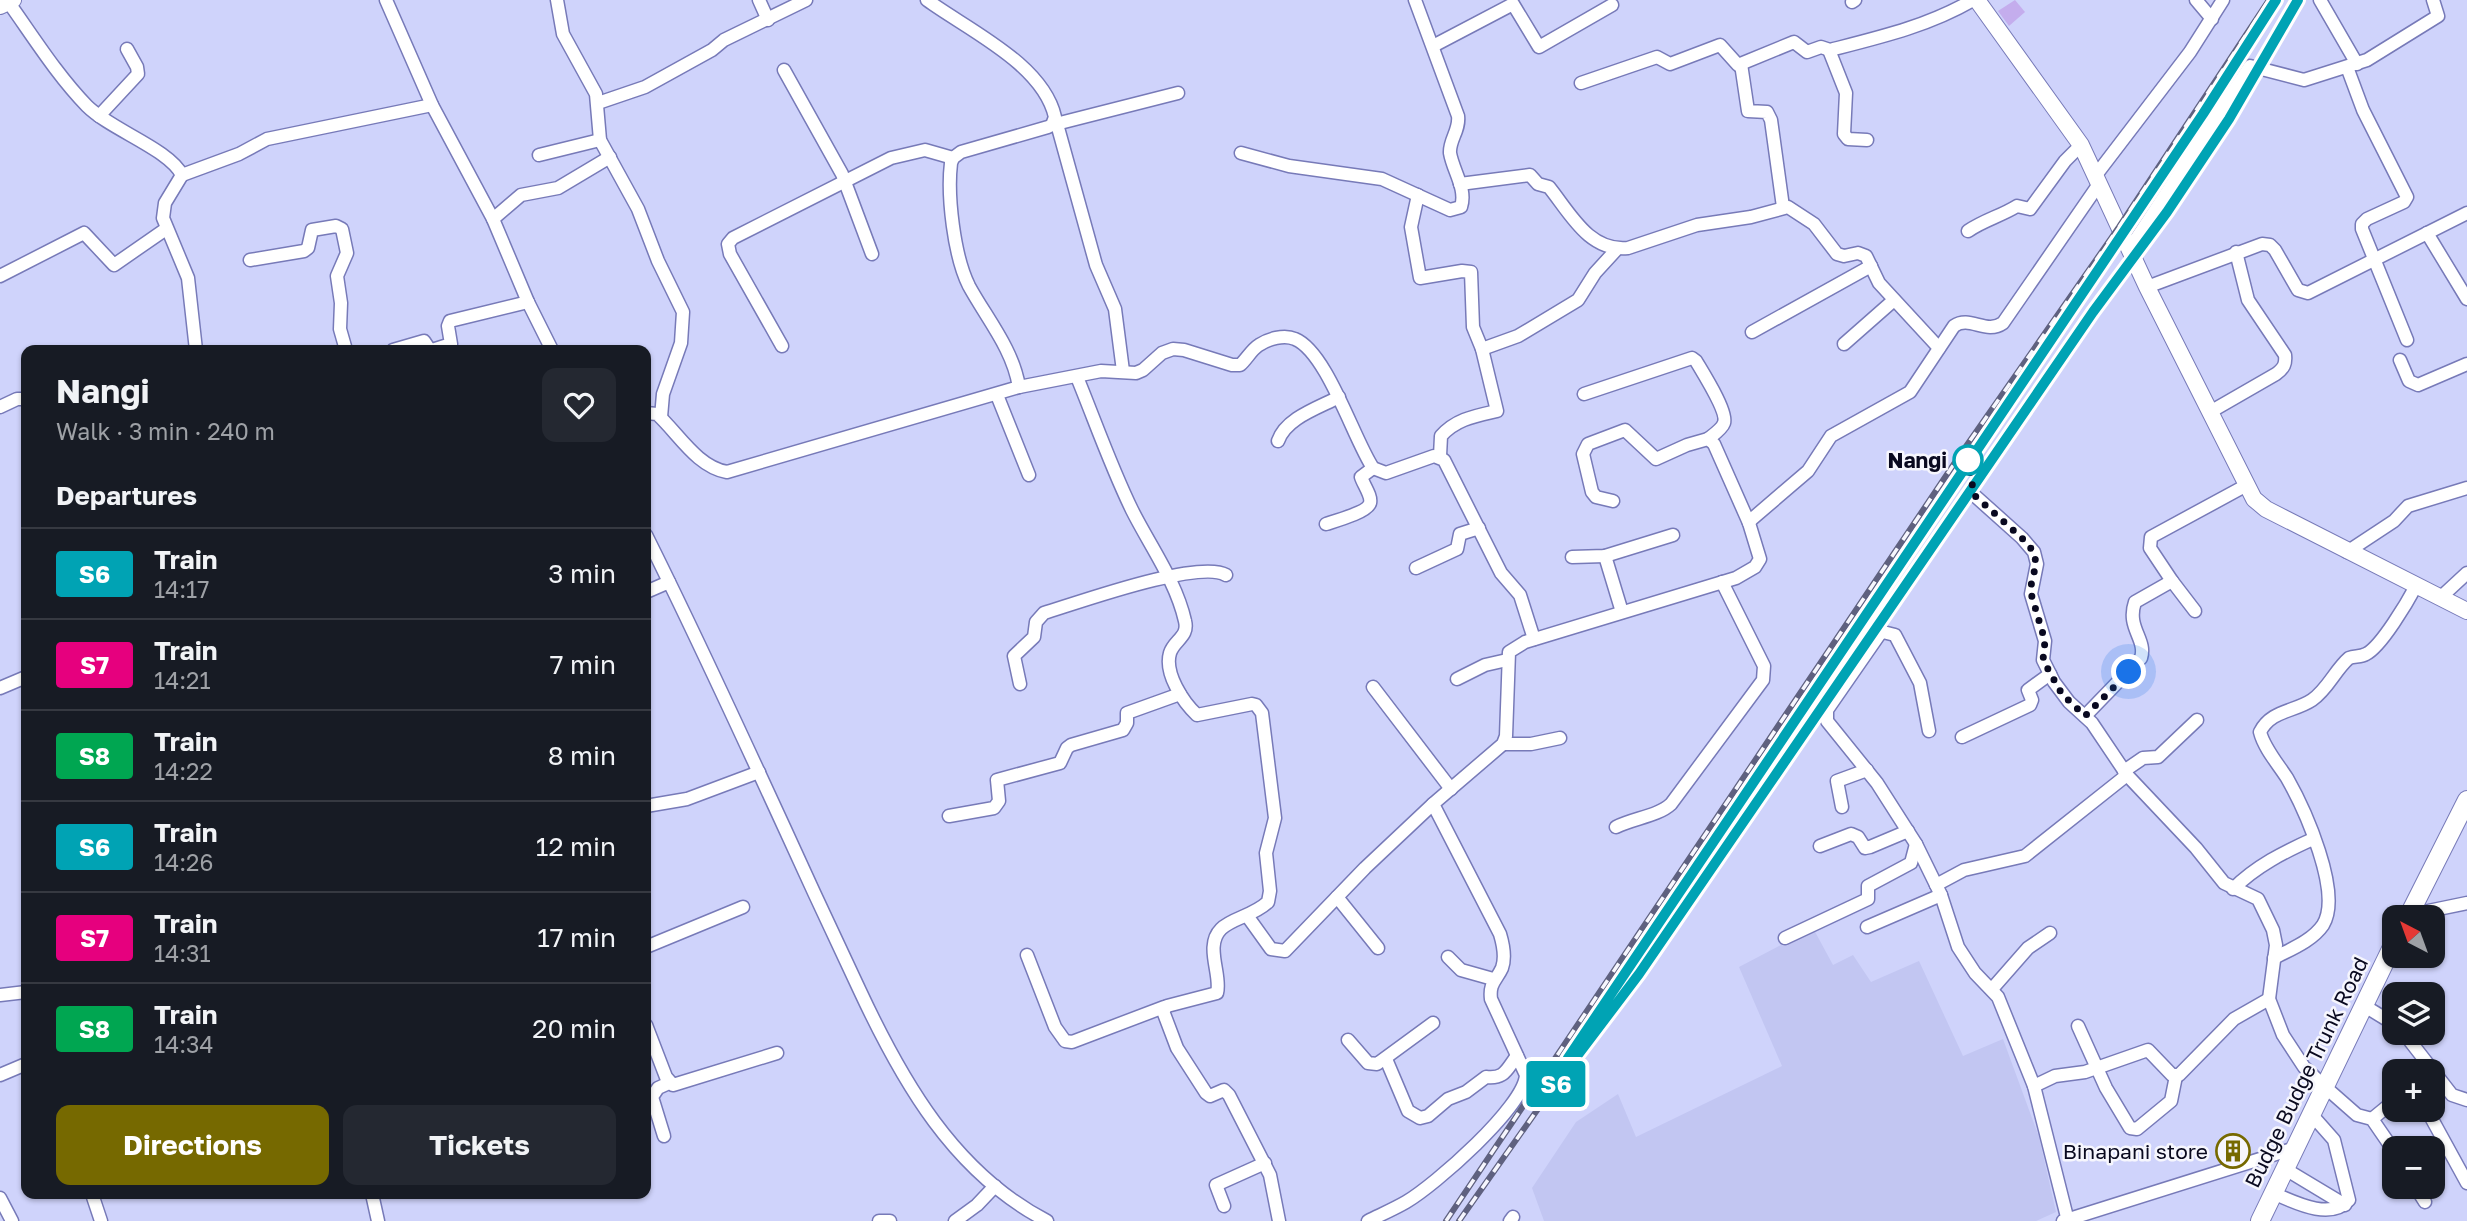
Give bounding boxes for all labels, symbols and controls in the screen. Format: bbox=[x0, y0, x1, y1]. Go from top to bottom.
button: heart bbox=[542, 368, 616, 442]
text: Nangi bbox=[56, 371, 150, 410]
text: Walk · 3 min · 240 m bbox=[56, 417, 275, 445]
marker: Nangi bbox=[1953, 445, 1983, 475]
place label: Nangi bbox=[1887, 447, 1947, 473]
text: Departures bbox=[56, 480, 197, 511]
text: Train bbox=[154, 544, 218, 575]
text: 3 min bbox=[548, 558, 616, 589]
text: S6 bbox=[79, 559, 110, 588]
text: 14:17 bbox=[154, 575, 209, 603]
text: Train bbox=[154, 635, 218, 666]
text: 7 min bbox=[550, 649, 616, 680]
text: S7 bbox=[80, 650, 109, 679]
your location bbox=[2111, 654, 2146, 689]
text: 14:21 bbox=[154, 666, 211, 694]
text: Train bbox=[154, 726, 218, 757]
text: 8 min bbox=[548, 740, 616, 771]
text: S8 bbox=[79, 741, 110, 770]
text: 14:22 bbox=[154, 757, 213, 785]
text: Train bbox=[154, 817, 218, 848]
text: 12 min bbox=[536, 831, 616, 862]
text: S6 bbox=[79, 832, 110, 861]
text: 14:26 bbox=[154, 848, 213, 876]
north arrow bbox=[2382, 905, 2445, 968]
map controls bbox=[2382, 905, 2445, 1199]
text: Train bbox=[154, 908, 218, 939]
text: 17 min bbox=[537, 922, 616, 953]
text: S7 bbox=[80, 923, 109, 952]
text: 14:31 bbox=[154, 939, 211, 967]
street label: Budge Budge Trunk Road bbox=[2239, 952, 2373, 1192]
button: layers bbox=[2382, 982, 2445, 1045]
text: Train bbox=[154, 999, 218, 1030]
text: 20 min bbox=[532, 1013, 616, 1044]
text: S8 bbox=[79, 1014, 110, 1043]
text: 14:34 bbox=[154, 1030, 214, 1058]
button: + bbox=[2382, 1059, 2445, 1122]
line badge: S6 bbox=[1524, 1061, 1588, 1107]
text: S6 bbox=[1540, 1069, 1572, 1098]
button: Directions bbox=[56, 1105, 329, 1185]
button: Tickets bbox=[343, 1105, 616, 1185]
building icon: Binapani store bbox=[2214, 1132, 2252, 1170]
button: − bbox=[2382, 1136, 2445, 1199]
place label: Binapani store bbox=[2063, 1138, 2208, 1164]

